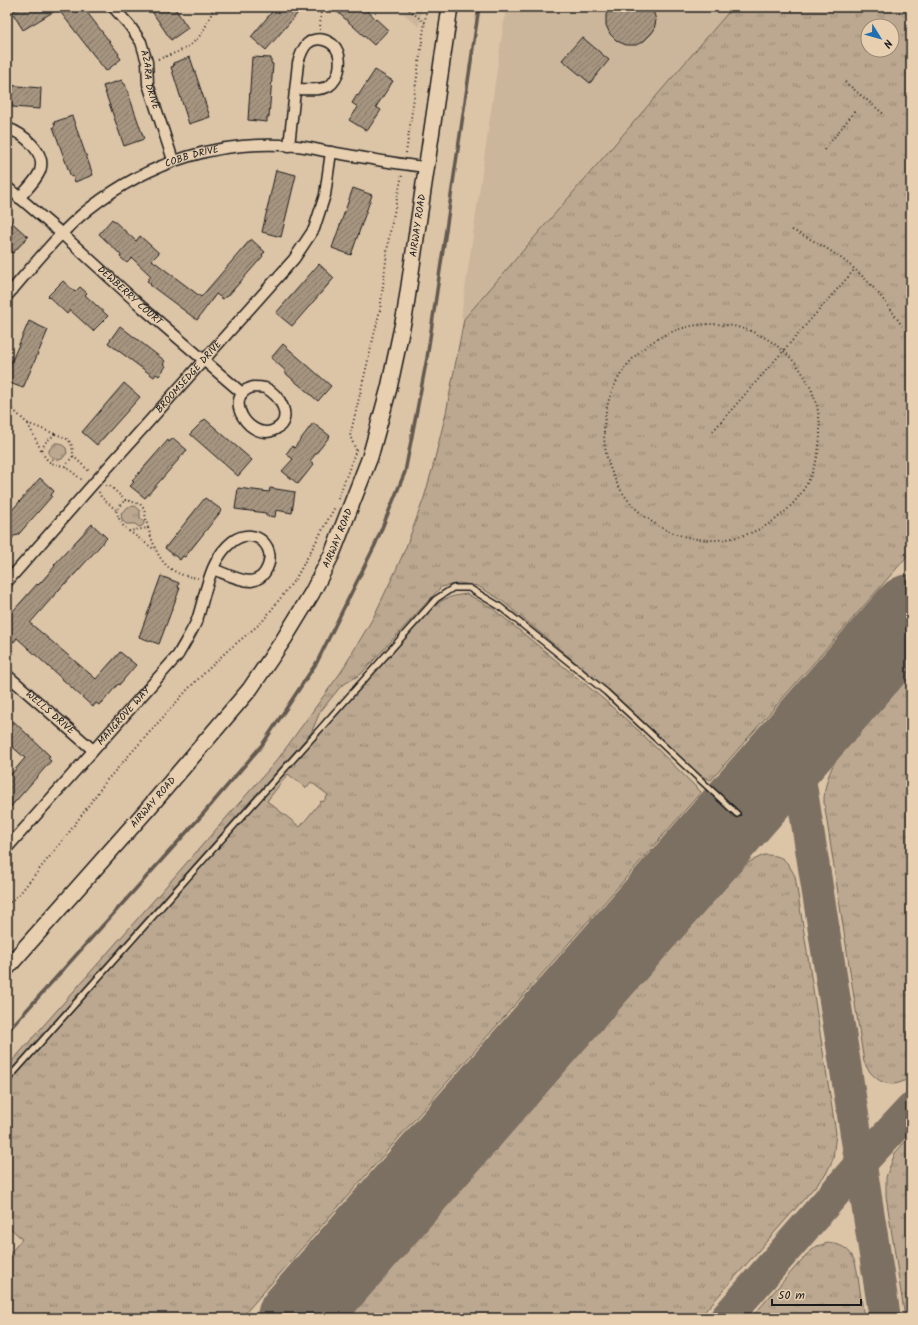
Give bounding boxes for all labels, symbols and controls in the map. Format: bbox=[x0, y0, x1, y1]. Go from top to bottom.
north arrow bbox=[860, 18, 900, 58]
text: N bbox=[878, 35, 896, 52]
street label: AZARA DRIVE bbox=[136, 48, 164, 113]
street label: COBB DRIVE bbox=[162, 141, 221, 172]
street label: AIRWAY ROAD bbox=[405, 193, 430, 258]
street label: DEWBERRY COURT bbox=[94, 262, 167, 330]
street label: BROOMSEDGE DRIVE bbox=[152, 336, 226, 417]
street label: AIRWAY ROAD bbox=[318, 505, 357, 571]
street label: MANGROVE WAY bbox=[93, 682, 155, 749]
street label: WELLS DRIVE bbox=[22, 687, 79, 739]
street label: AIRWAY ROAD bbox=[126, 773, 180, 831]
scale bar bbox=[772, 1281, 861, 1307]
text: 50 m bbox=[778, 1286, 805, 1305]

